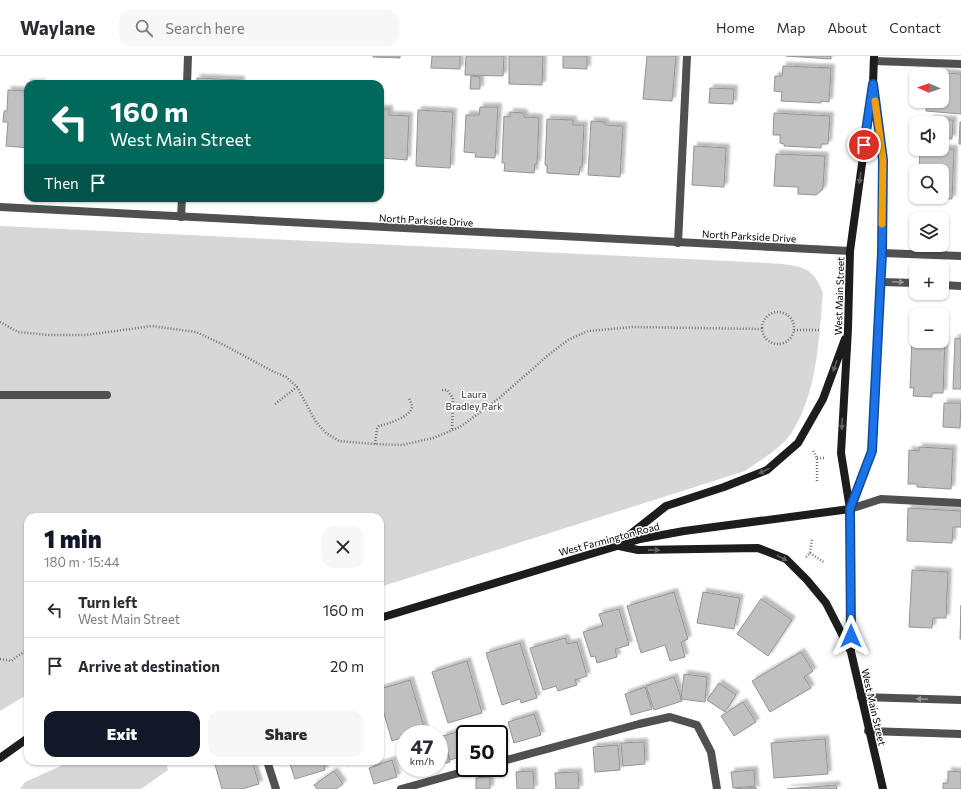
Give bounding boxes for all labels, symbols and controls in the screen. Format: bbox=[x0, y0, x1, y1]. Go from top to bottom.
search box bbox=[119, 10, 399, 46]
text: Waylane bbox=[20, 16, 95, 39]
icon: search bbox=[133, 17, 155, 39]
text: Search here bbox=[165, 19, 245, 37]
text: Home bbox=[716, 19, 755, 36]
text: Map bbox=[777, 19, 805, 36]
text: About bbox=[827, 19, 867, 36]
text: Contact bbox=[889, 19, 941, 36]
north arrow bbox=[909, 68, 949, 108]
map controls bbox=[909, 68, 949, 348]
text: 160 m bbox=[110, 94, 188, 128]
icon: left bbox=[44, 96, 96, 148]
button: sound bbox=[909, 116, 949, 156]
text: West Main Street bbox=[110, 128, 251, 150]
pin bbox=[847, 128, 881, 162]
icon: arrive bbox=[853, 134, 875, 156]
button: search bbox=[909, 164, 949, 204]
icon: arrive bbox=[87, 172, 109, 194]
one-way arrow bbox=[857, 172, 863, 184]
text: Then bbox=[44, 174, 79, 192]
street label: North Parkside Drive bbox=[379, 212, 473, 228]
button: layers bbox=[909, 212, 949, 252]
street label: North Parkside Drive bbox=[702, 228, 796, 244]
street label: West Main Street bbox=[832, 257, 846, 335]
button: + bbox=[909, 260, 949, 300]
one-way arrow bbox=[892, 279, 904, 286]
button: − bbox=[909, 308, 949, 348]
one-way arrow bbox=[832, 361, 838, 373]
park label: Laura Bradley Park bbox=[445, 388, 503, 412]
one-way arrow bbox=[839, 418, 846, 430]
one-way arrow bbox=[758, 468, 769, 474]
street label: West Farmington Road bbox=[557, 520, 661, 558]
text: 1 min bbox=[44, 524, 102, 553]
button: close bbox=[322, 526, 364, 568]
one-way arrow bbox=[648, 546, 660, 553]
text: 180 m · 15:44 bbox=[44, 554, 120, 570]
one-way arrow bbox=[776, 555, 788, 562]
text: Turn left bbox=[78, 593, 137, 611]
icon: left bbox=[44, 599, 66, 621]
text: 160 m bbox=[323, 601, 364, 619]
text: West Main Street bbox=[78, 611, 180, 627]
position arrow bbox=[830, 615, 872, 657]
icon: arrive bbox=[44, 655, 66, 677]
text: Arrive at destination bbox=[78, 657, 220, 675]
text: 20 m bbox=[330, 657, 364, 675]
street label: West Main Street bbox=[859, 667, 889, 747]
one-way arrow bbox=[915, 696, 928, 702]
button: Exit bbox=[44, 711, 200, 757]
button: Share bbox=[208, 711, 364, 757]
speed limit sign: 50 bbox=[456, 725, 508, 777]
text: 47 bbox=[411, 734, 433, 758]
text: km/h bbox=[410, 755, 434, 767]

